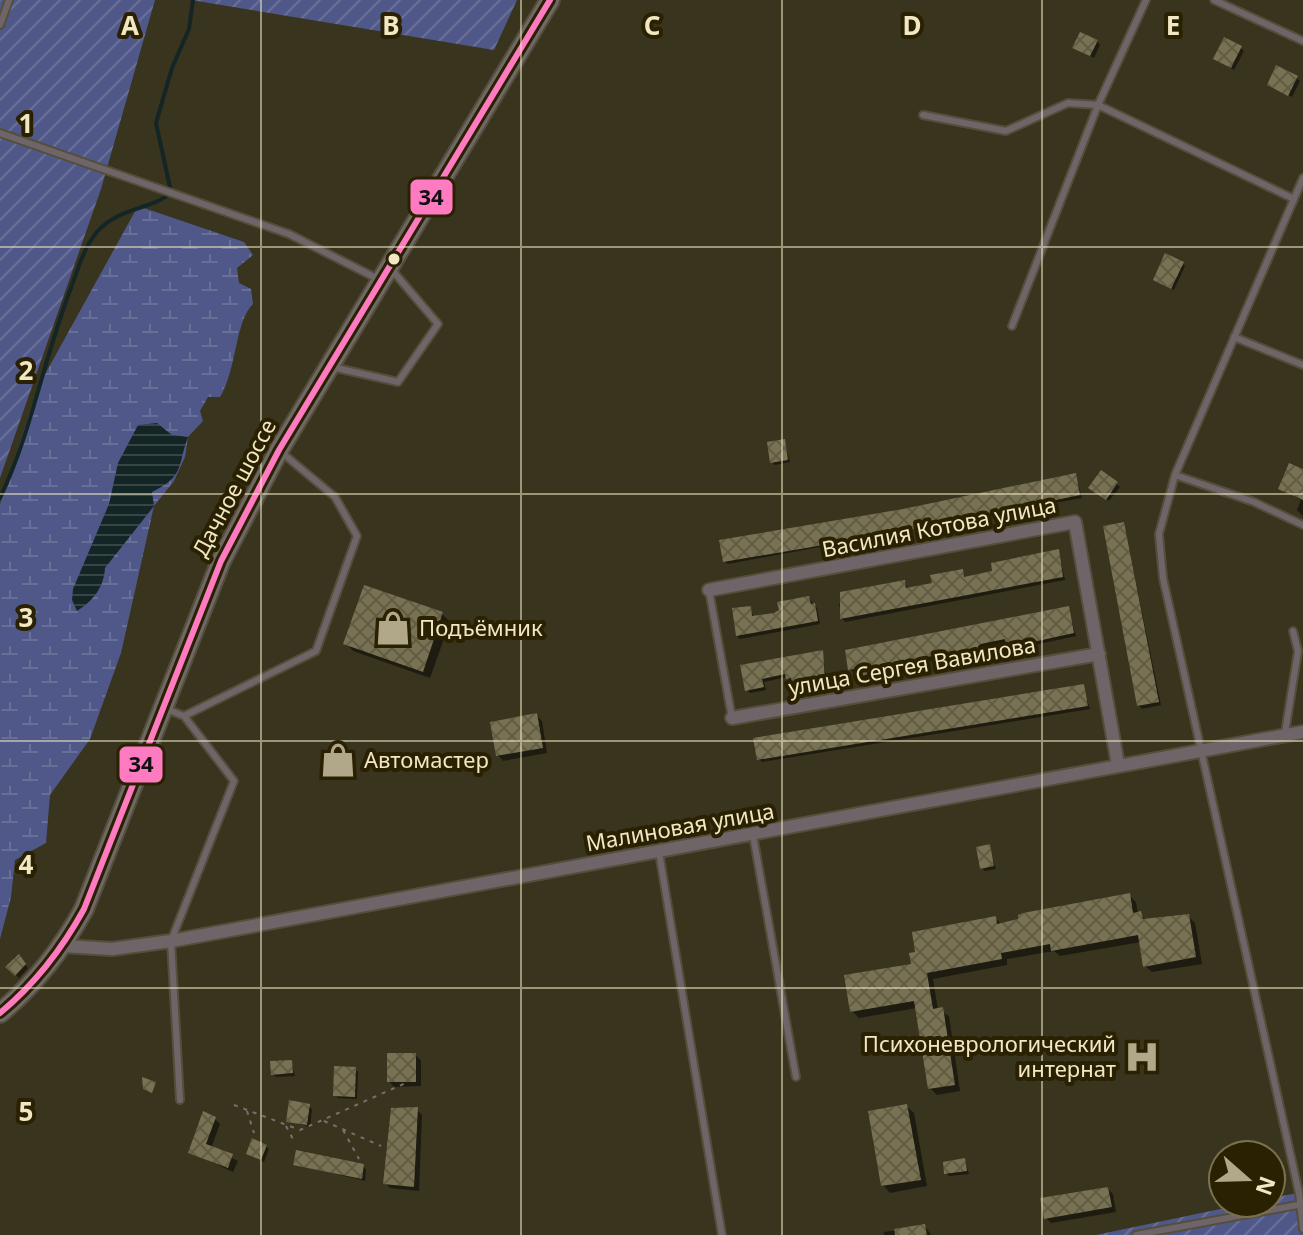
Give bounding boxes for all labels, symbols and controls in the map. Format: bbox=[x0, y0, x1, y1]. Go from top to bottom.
text: A bbox=[121, 7, 139, 43]
text: B bbox=[382, 7, 400, 43]
text: C bbox=[644, 7, 660, 43]
text: D bbox=[902, 7, 922, 43]
text: E bbox=[1166, 7, 1180, 43]
text: 1 bbox=[19, 105, 33, 141]
line badge: 34 bbox=[409, 178, 454, 216]
text: 34 bbox=[418, 181, 444, 211]
unlabelled marker bbox=[386, 251, 402, 267]
text: 2 bbox=[19, 352, 34, 388]
street label: Дачное шоссе bbox=[184, 413, 282, 562]
street label: Василия Котова улица bbox=[819, 489, 1058, 563]
text: 3 bbox=[19, 599, 33, 635]
shop icon: Подъёмник bbox=[374, 609, 412, 647]
place label: Подъёмник bbox=[419, 612, 543, 642]
street label: улица Сергея Вавилова bbox=[786, 628, 1038, 702]
shop icon: Автомастер bbox=[319, 741, 357, 779]
place label: Автомастер bbox=[364, 744, 489, 774]
line badge: 34 bbox=[118, 745, 164, 784]
text: 34 bbox=[128, 748, 154, 778]
street label: Малиновая улица bbox=[583, 795, 776, 857]
text: 4 bbox=[19, 846, 34, 882]
place label: Психоневрологический интернат bbox=[863, 1028, 1116, 1083]
hospital icon: Психоневрологический интернат bbox=[1123, 1038, 1161, 1076]
text: 5 bbox=[19, 1093, 33, 1129]
north arrow bbox=[1207, 1139, 1287, 1219]
text: N bbox=[1250, 1173, 1284, 1200]

